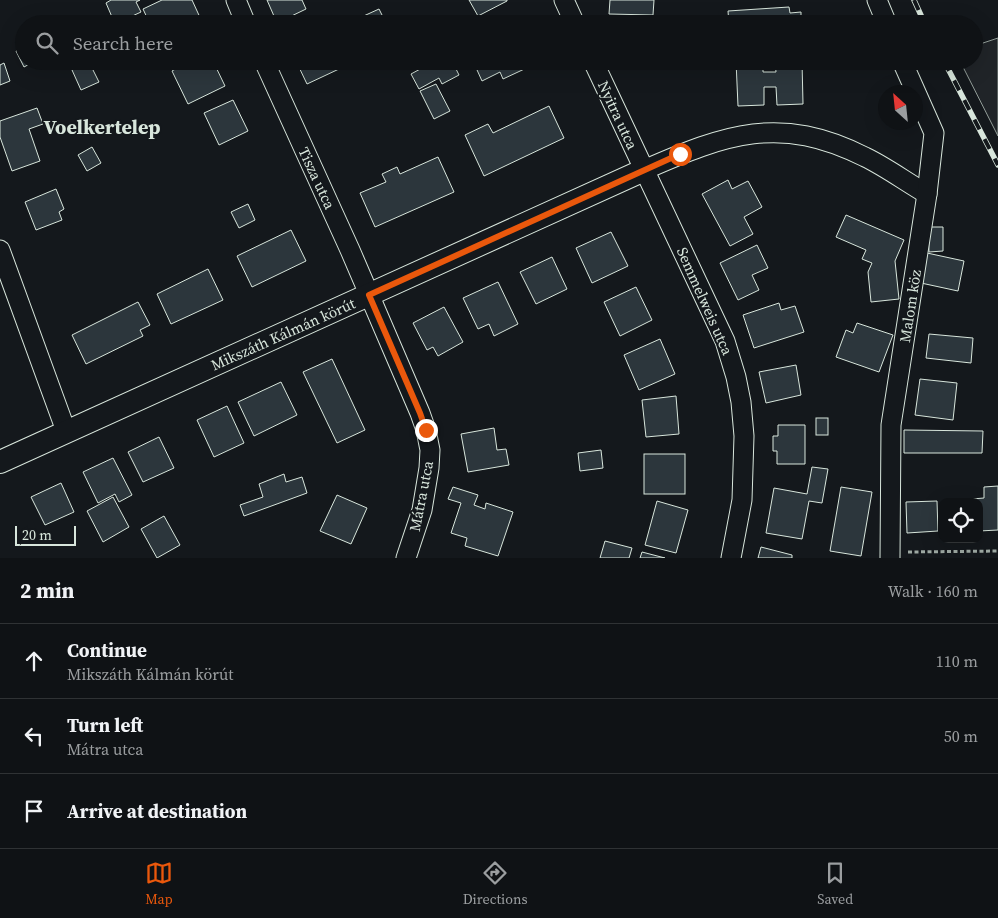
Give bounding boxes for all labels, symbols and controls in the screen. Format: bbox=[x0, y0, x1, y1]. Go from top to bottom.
search box bbox=[15, 15, 983, 70]
icon: search bbox=[33, 29, 61, 57]
text: Search here bbox=[73, 30, 173, 56]
street label: Nyitra utca bbox=[593, 77, 643, 153]
north arrow bbox=[878, 85, 923, 130]
district label: Voelkertelep bbox=[44, 113, 160, 141]
street label: Tisza utca bbox=[293, 143, 341, 213]
route start bbox=[669, 143, 692, 166]
street label: Semmelweis utca bbox=[672, 244, 738, 359]
street label: Malom köz bbox=[894, 268, 926, 344]
street label: Mikszáth Kálmán körút bbox=[207, 293, 359, 375]
route end bbox=[415, 419, 438, 442]
street label: Mátra utca bbox=[404, 458, 438, 533]
map controls bbox=[938, 498, 983, 543]
button: locate bbox=[938, 498, 983, 543]
scale bar bbox=[15, 523, 76, 546]
text: 20 m bbox=[22, 525, 52, 545]
text: 2 min bbox=[20, 576, 75, 605]
text: Walk · 160 m bbox=[888, 580, 978, 602]
text: Continue bbox=[67, 637, 147, 663]
icon: ahead bbox=[20, 647, 48, 675]
text: 110 m bbox=[936, 650, 978, 672]
text: Mikszáth Kálmán körút bbox=[67, 663, 234, 685]
text: Turn left bbox=[67, 712, 143, 738]
icon: left bbox=[20, 722, 48, 750]
text: 50 m bbox=[944, 725, 978, 747]
text: Mátra utca bbox=[67, 738, 143, 760]
icon: arrive bbox=[20, 797, 48, 825]
text: Arrive at destination bbox=[67, 798, 247, 824]
tab: Map bbox=[145, 859, 173, 909]
tab: Directions bbox=[463, 859, 527, 909]
tab: Saved bbox=[817, 859, 853, 909]

